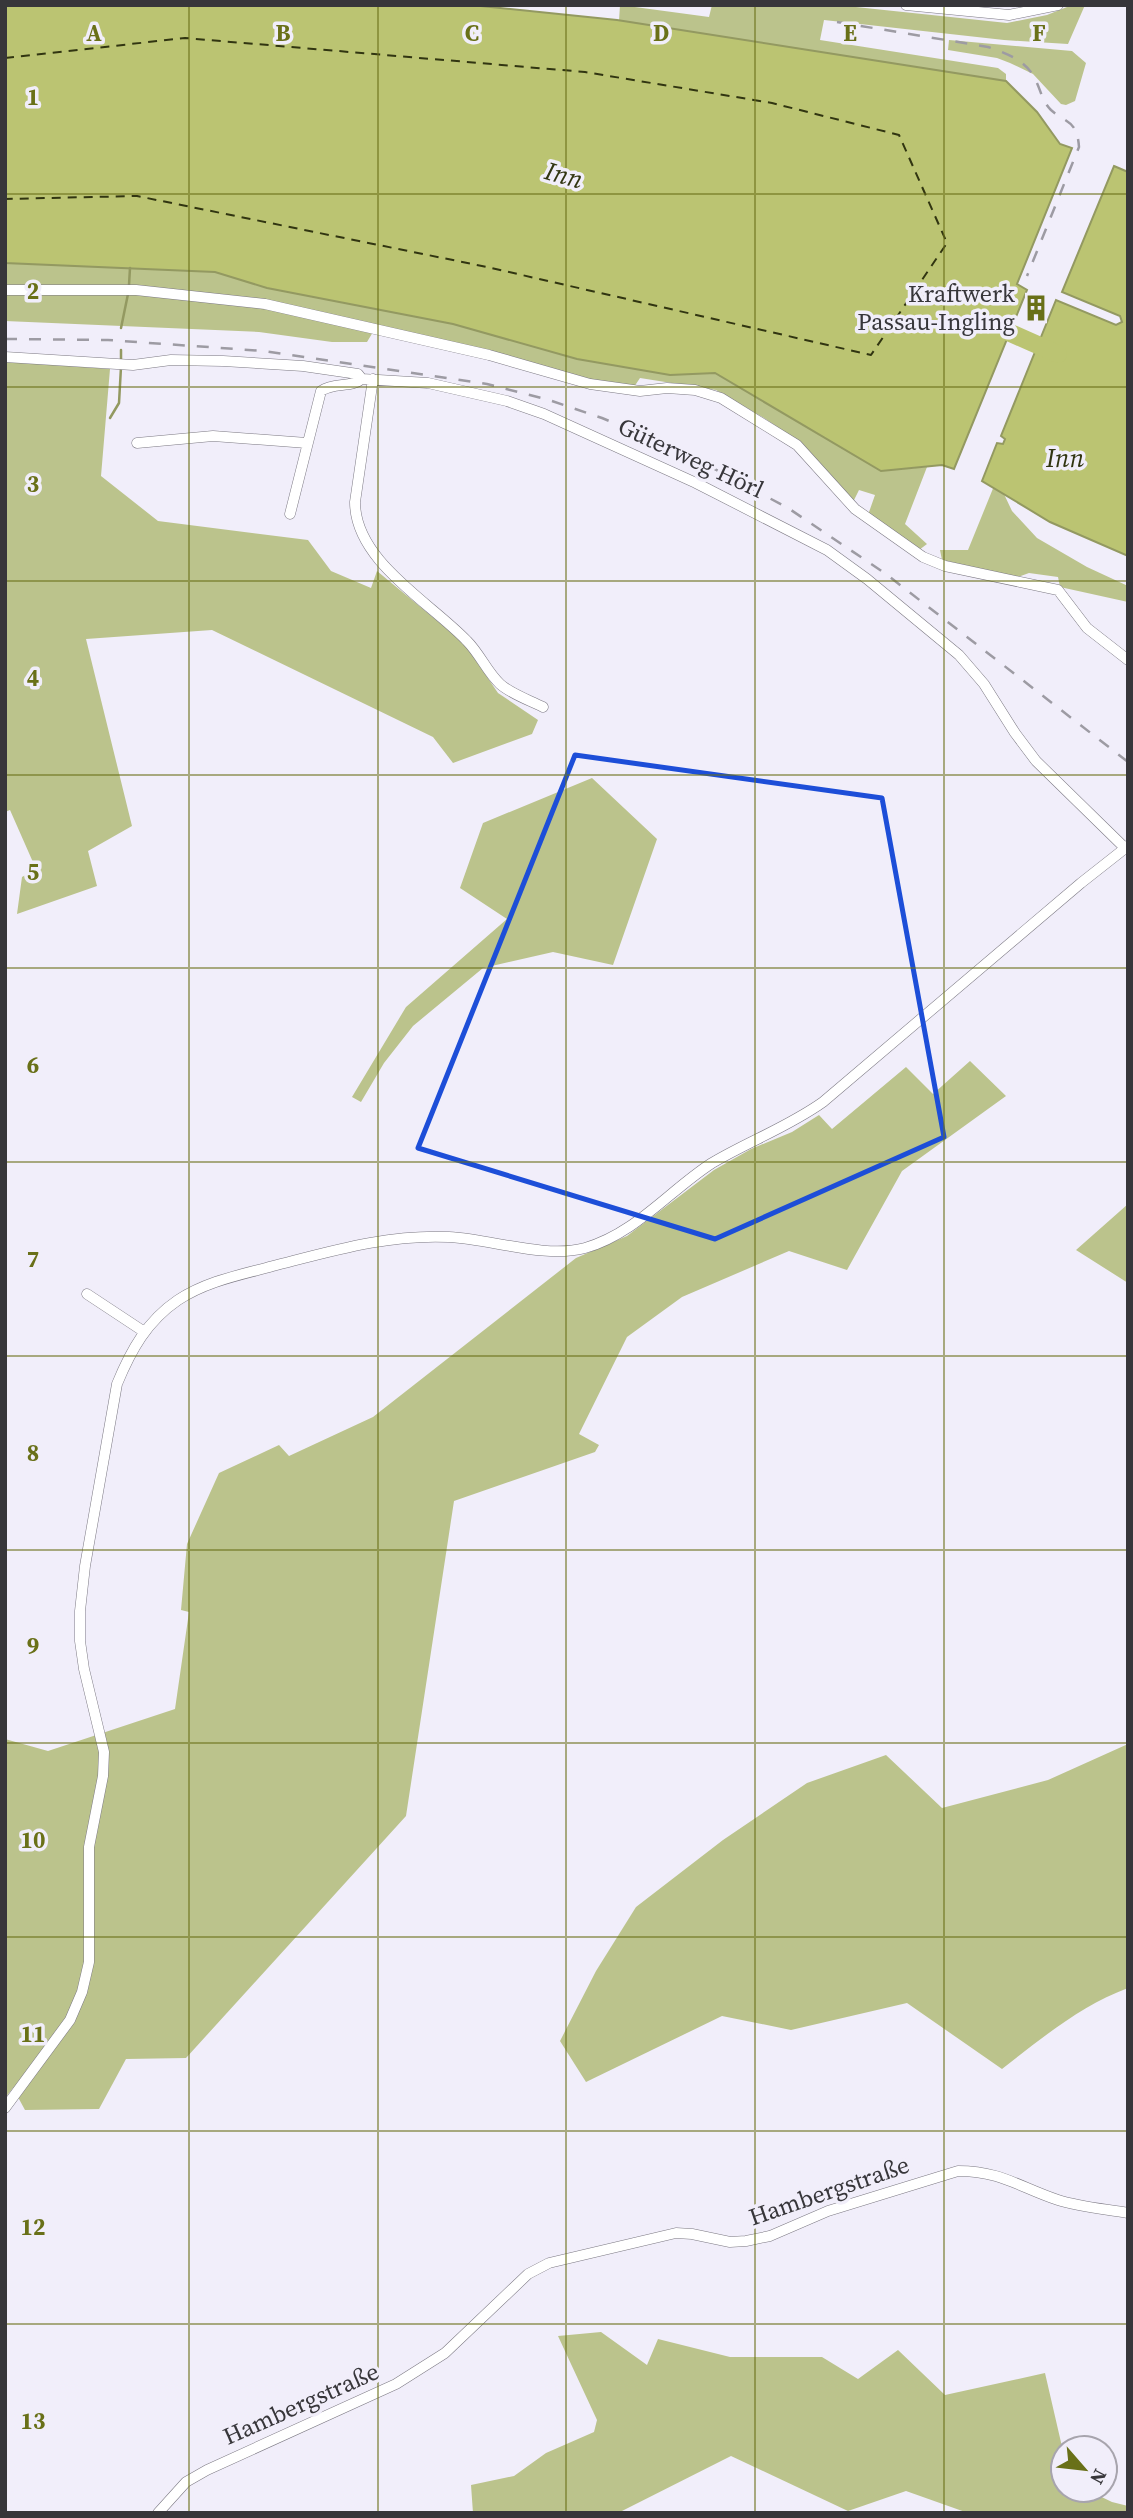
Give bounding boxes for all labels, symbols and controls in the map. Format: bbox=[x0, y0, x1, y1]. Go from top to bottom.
text: A bbox=[86, 17, 102, 49]
text: B bbox=[276, 17, 291, 49]
text: C bbox=[465, 17, 479, 49]
text: D bbox=[653, 17, 669, 49]
text: E bbox=[843, 17, 857, 49]
text: F bbox=[1032, 17, 1046, 49]
text: 1 bbox=[27, 81, 39, 113]
water label: Inn bbox=[540, 152, 588, 198]
text: 2 bbox=[27, 275, 39, 307]
place label: Kraftwerk Passau-Ingling bbox=[857, 277, 1016, 338]
building icon: Kraftwerk Passau-Ingling bbox=[1021, 293, 1051, 323]
street label: Güterweg Hörl bbox=[613, 409, 770, 506]
water label: Inn bbox=[1045, 440, 1084, 476]
text: 3 bbox=[27, 468, 39, 500]
text: 4 bbox=[27, 662, 39, 694]
text: 5 bbox=[27, 856, 39, 888]
text: 6 bbox=[27, 1049, 39, 1081]
text: 7 bbox=[27, 1243, 39, 1275]
text: 8 bbox=[27, 1437, 39, 1469]
text: 9 bbox=[27, 1630, 39, 1662]
text: 10 bbox=[21, 1824, 45, 1856]
text: 11 bbox=[21, 2018, 45, 2050]
street label: Hambergstraße bbox=[744, 2148, 913, 2233]
text: 12 bbox=[21, 2211, 45, 2243]
street label: Hambergstraße bbox=[218, 2354, 384, 2453]
text: 13 bbox=[21, 2405, 45, 2437]
north arrow bbox=[1049, 2434, 1119, 2504]
text: N bbox=[1084, 2465, 1114, 2489]

